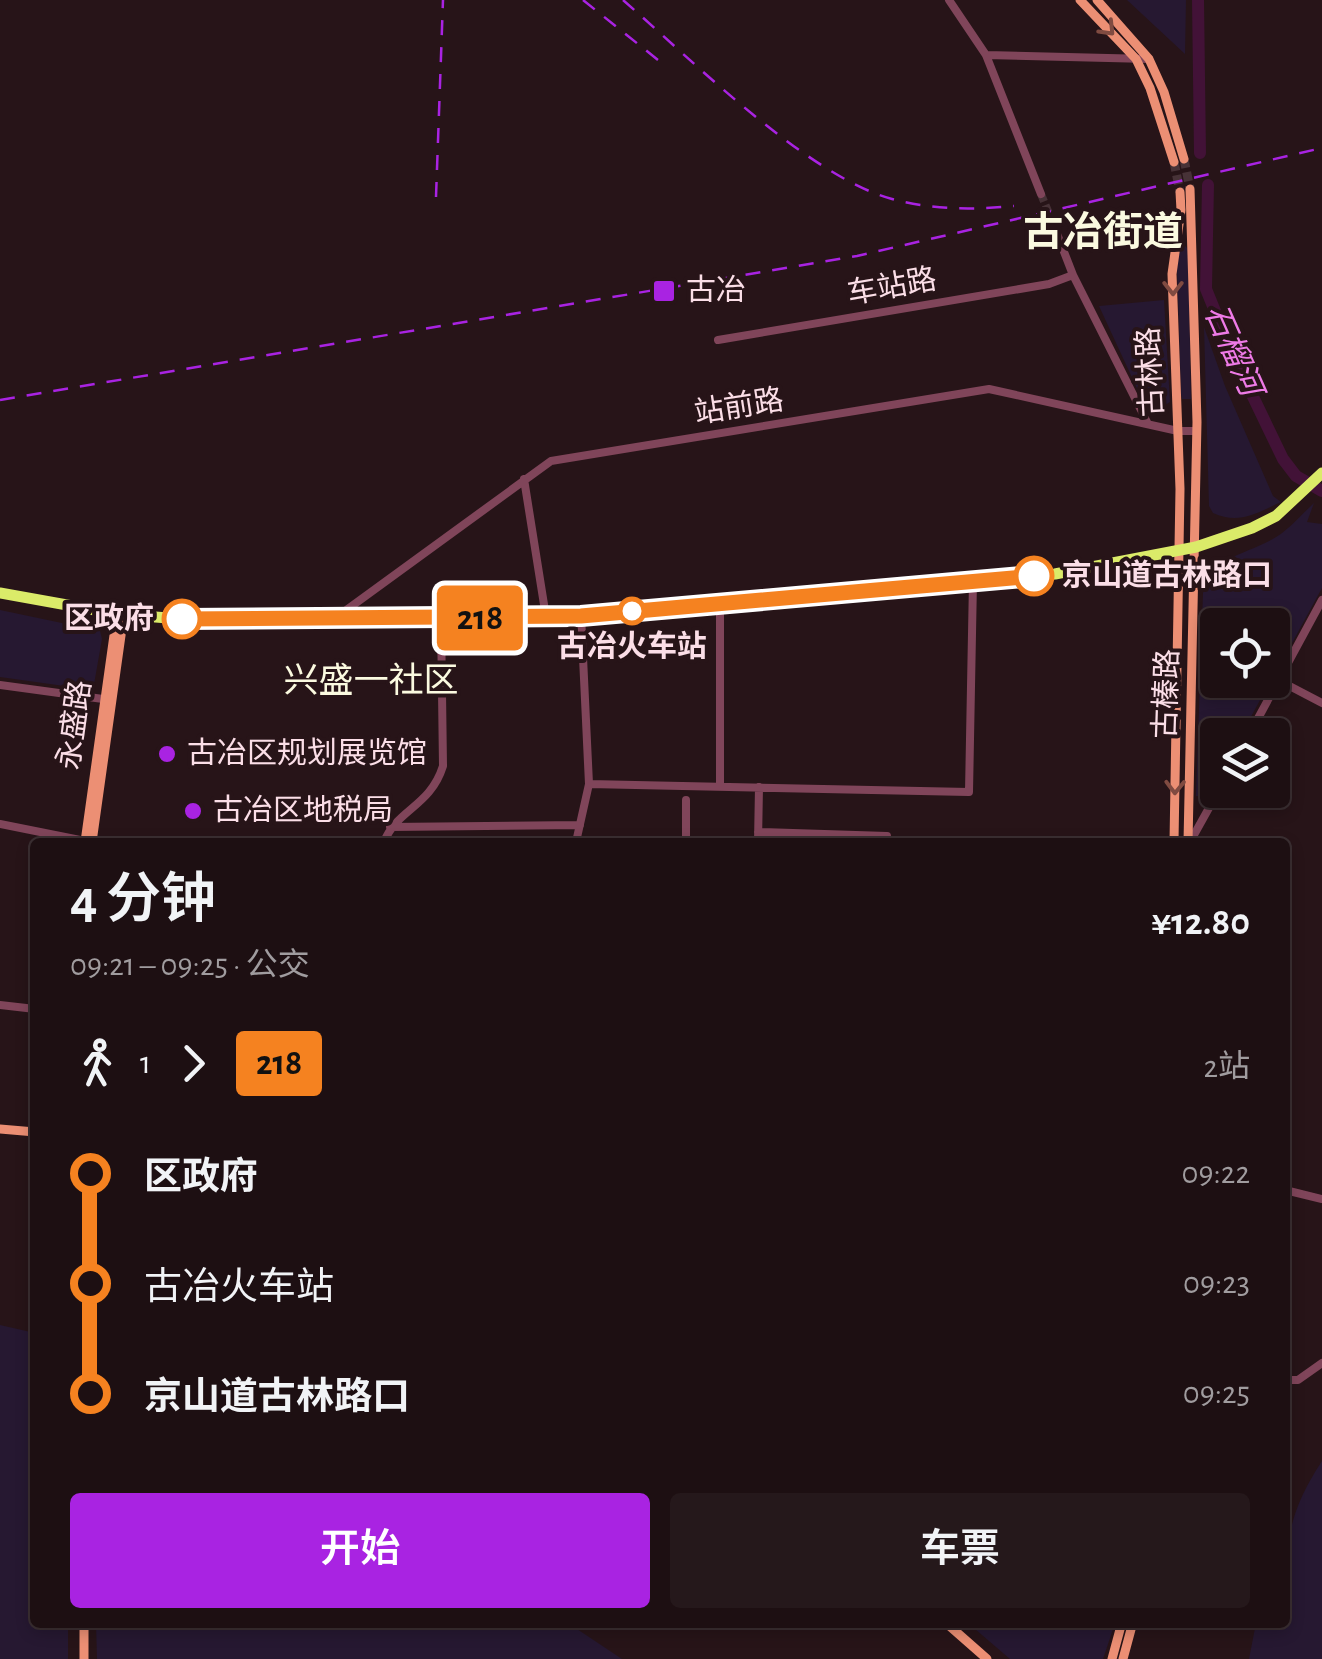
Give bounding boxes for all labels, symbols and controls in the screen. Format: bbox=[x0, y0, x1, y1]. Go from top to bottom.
one-way arrow bbox=[1096, 18, 1114, 36]
district label: 古冶街道 bbox=[1023, 210, 1183, 253]
street label: 车站路 bbox=[845, 262, 939, 310]
place label: 古冶 bbox=[686, 274, 746, 306]
marker: 古冶 bbox=[651, 278, 677, 304]
one-way arrow bbox=[1162, 282, 1184, 297]
water label: 石榴河 bbox=[1199, 299, 1270, 406]
street label: 古林路 bbox=[1132, 326, 1168, 418]
street label: 站前路 bbox=[692, 383, 786, 429]
marker: 京山道古林路口 bbox=[1015, 557, 1053, 595]
place label: 京山道古林路口 bbox=[1062, 559, 1272, 591]
line badge: 218 bbox=[422, 586, 538, 650]
marker: 古冶火车站 bbox=[619, 598, 645, 624]
marker: 区政府 bbox=[163, 600, 201, 638]
text: 218 bbox=[457, 601, 503, 636]
place label: 区政府 bbox=[64, 602, 154, 634]
map controls bbox=[1200, 608, 1290, 808]
button: locate bbox=[1200, 608, 1290, 698]
place label: 古冶火车站 bbox=[557, 630, 707, 662]
street label: 古榛路 bbox=[1148, 648, 1184, 739]
district label: 兴盛一社区 bbox=[283, 662, 459, 699]
street label: 永盛路 bbox=[52, 678, 96, 772]
button: layers bbox=[1200, 718, 1290, 808]
place label: 古冶区规划展览馆 bbox=[187, 737, 427, 769]
marker: 古冶区规划展览馆 bbox=[156, 743, 178, 765]
one-way arrow bbox=[1165, 780, 1186, 796]
place label: 古冶区地税局 bbox=[213, 794, 393, 826]
marker: 古冶区地税局 bbox=[182, 800, 204, 822]
text: 4 分钟 bbox=[70, 873, 216, 928]
text: ¥12.80 bbox=[1151, 904, 1250, 942]
text: 09:21 – 09:25 · 公交 bbox=[70, 949, 310, 981]
icon: walk bbox=[70, 1036, 125, 1091]
icon: forward bbox=[166, 1036, 221, 1091]
text: 218 bbox=[256, 1046, 302, 1081]
text: 1 bbox=[140, 1047, 151, 1079]
text: 2站 bbox=[1203, 1051, 1250, 1083]
text: 09:22 bbox=[1182, 1157, 1250, 1189]
text: 区政府 bbox=[144, 1159, 258, 1197]
text: 09:23 bbox=[1183, 1267, 1250, 1299]
text: 古冶火车站 bbox=[144, 1269, 334, 1307]
text: 09:25 bbox=[1183, 1377, 1250, 1409]
text: 京山道古林路口 bbox=[144, 1379, 410, 1417]
button: 开始 bbox=[70, 1493, 650, 1608]
button: 车票 bbox=[670, 1493, 1250, 1608]

